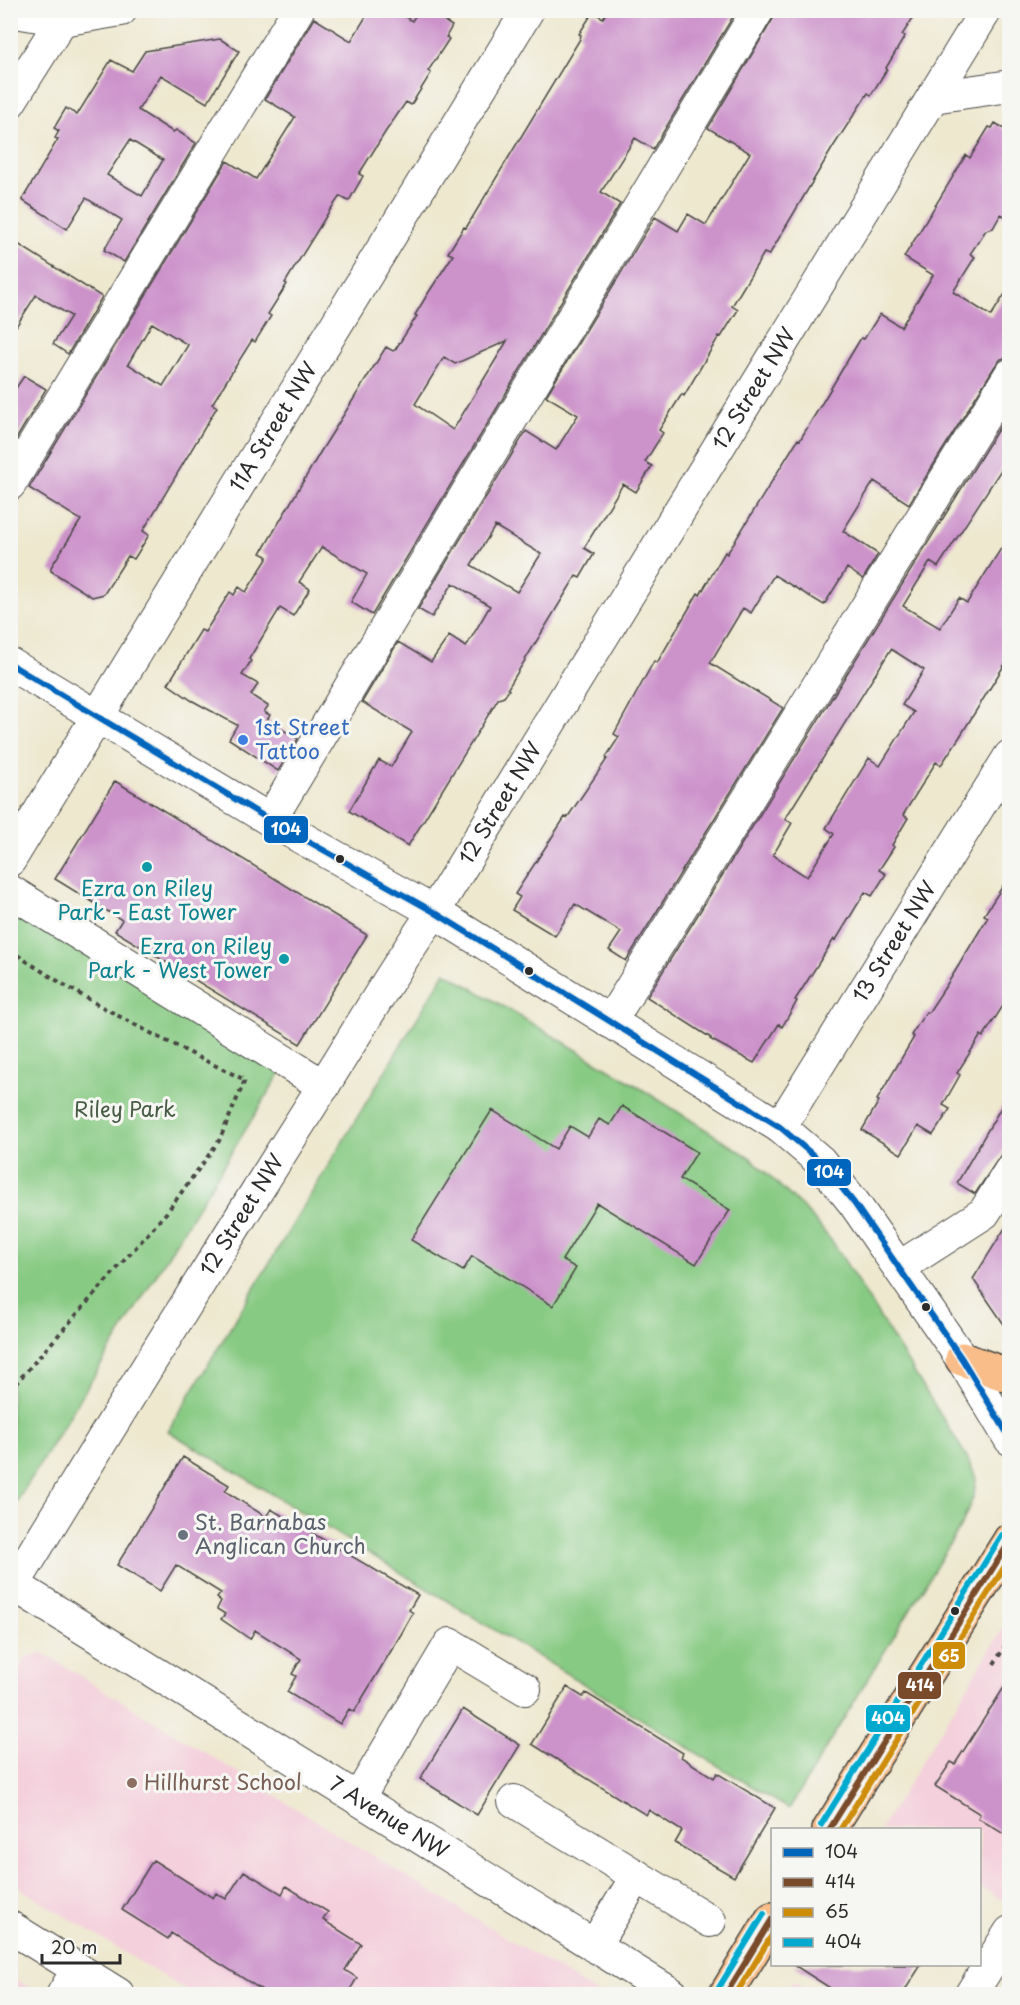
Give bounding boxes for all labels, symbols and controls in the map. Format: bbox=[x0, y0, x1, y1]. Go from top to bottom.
street label: 12 Street NW bbox=[703, 320, 802, 455]
street label: 11A Street NW bbox=[220, 355, 324, 497]
place label: 1st Street Tattoo bbox=[255, 710, 349, 766]
marker: 1st Street Tattoo bbox=[236, 733, 250, 747]
street label: 12 Street NW bbox=[449, 735, 549, 870]
line badge: 104 bbox=[263, 815, 309, 844]
text: 104 bbox=[271, 816, 301, 840]
unlabelled marker bbox=[334, 853, 346, 865]
marker: Ezra on Riley Park - East Tower bbox=[140, 860, 154, 874]
place label: Ezra on Riley Park - East Tower bbox=[57, 871, 237, 927]
street label: 13 Street NW bbox=[843, 873, 943, 1008]
place label: Ezra on Riley Park - West Tower bbox=[88, 929, 272, 985]
marker: Ezra on Riley Park - West Tower bbox=[277, 952, 291, 966]
unlabelled marker bbox=[523, 965, 535, 977]
park label: Riley Park bbox=[74, 1092, 176, 1124]
street label: 12 Street NW bbox=[190, 1146, 291, 1281]
line badge: 104 bbox=[806, 1158, 852, 1187]
text: 104 bbox=[814, 1159, 844, 1183]
unlabelled marker bbox=[920, 1301, 932, 1313]
place label: St. Barnabas Anglican Church bbox=[195, 1505, 366, 1561]
marker: St. Barnabas Anglican Church bbox=[176, 1528, 190, 1542]
unlabelled marker bbox=[949, 1605, 961, 1617]
line badge: 65 bbox=[932, 1641, 966, 1670]
text: 65 bbox=[938, 1643, 960, 1667]
line badge: 414 bbox=[897, 1671, 942, 1700]
text: 414 bbox=[906, 1672, 934, 1696]
line badge: 404 bbox=[865, 1704, 911, 1733]
text: 404 bbox=[871, 1705, 905, 1729]
place label: Hillhurst School bbox=[144, 1765, 302, 1797]
street label: 7 Avenue NW bbox=[324, 1767, 456, 1866]
marker: Hillhurst School bbox=[125, 1776, 139, 1790]
legend bbox=[771, 1828, 981, 1966]
text: 104 bbox=[825, 1837, 858, 1864]
text: 414 bbox=[825, 1867, 856, 1894]
text: 65 bbox=[825, 1897, 849, 1924]
scale bar bbox=[42, 1927, 120, 1965]
text: 404 bbox=[825, 1927, 862, 1954]
text: 20 m bbox=[51, 1933, 97, 1960]

